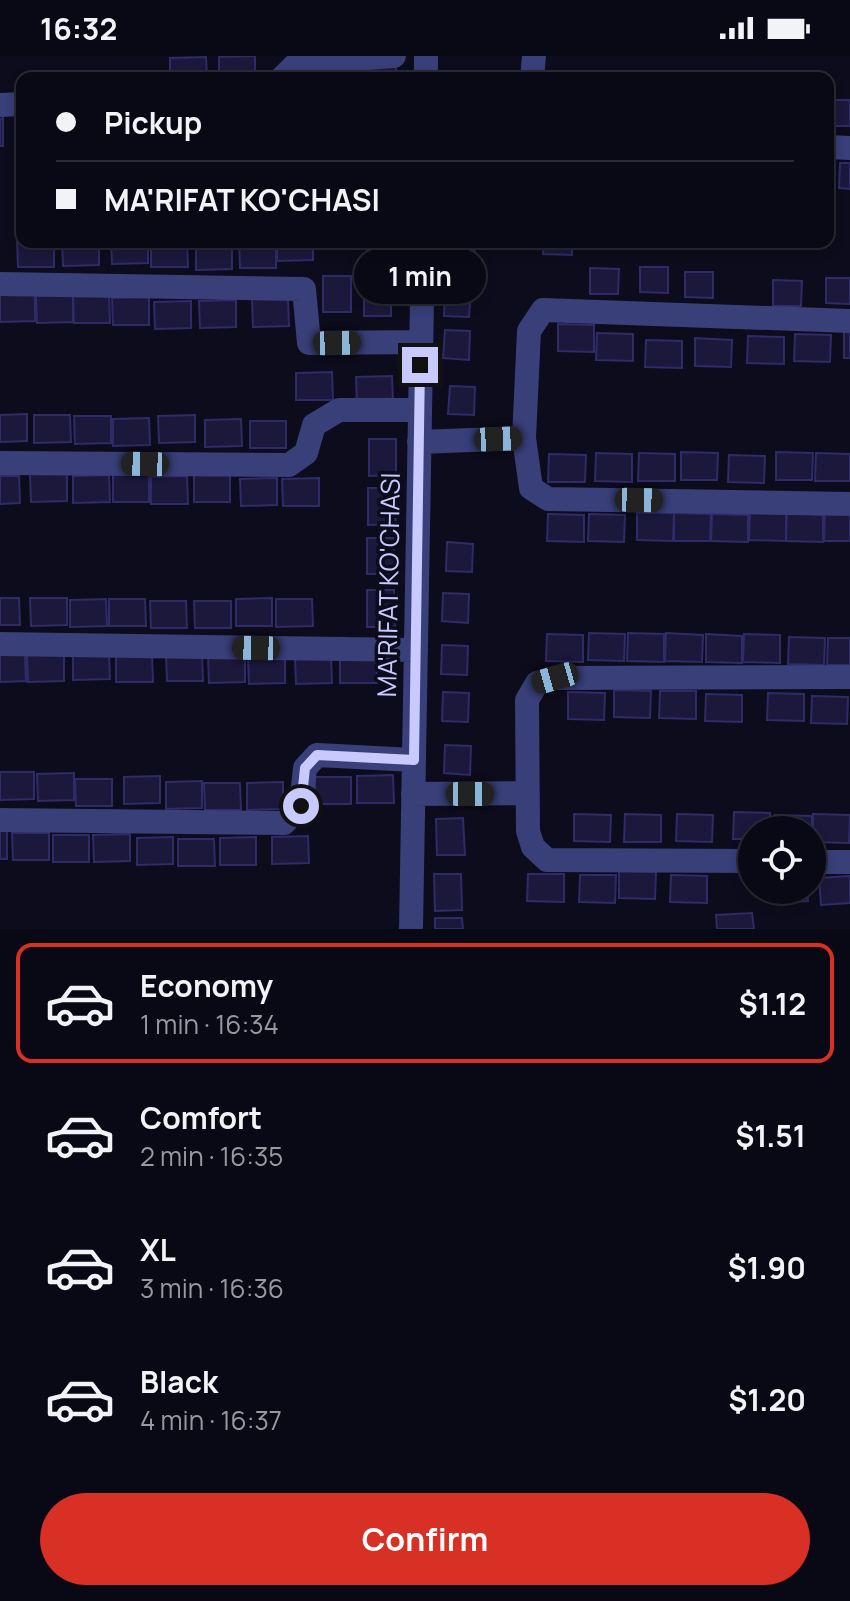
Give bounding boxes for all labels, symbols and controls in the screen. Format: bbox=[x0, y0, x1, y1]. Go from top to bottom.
text: 16:32 bbox=[40, 8, 117, 49]
text: Pickup bbox=[104, 102, 202, 143]
text: MA'RIFAT KO'CHASI bbox=[104, 179, 380, 220]
callout: 1 min bbox=[354, 249, 486, 305]
text: 1 min bbox=[388, 258, 452, 294]
car bbox=[313, 331, 361, 355]
route end bbox=[402, 347, 438, 383]
car bbox=[474, 426, 522, 452]
car bbox=[121, 452, 169, 476]
street label: MA'RIFAT KO'CHASI bbox=[368, 472, 408, 698]
car bbox=[615, 488, 663, 512]
car bbox=[232, 636, 280, 660]
car bbox=[529, 660, 581, 696]
car bbox=[446, 782, 494, 806]
route start bbox=[283, 788, 319, 824]
map controls bbox=[738, 816, 826, 904]
button: locate bbox=[738, 816, 826, 904]
text: Economy bbox=[140, 965, 273, 1006]
icon: car bbox=[44, 967, 116, 1039]
text: $1.12 bbox=[739, 983, 806, 1024]
text: 1 min · 16:34 bbox=[140, 1006, 279, 1042]
text: Comfort bbox=[140, 1097, 262, 1138]
icon: car bbox=[44, 1099, 116, 1171]
text: $1.51 bbox=[735, 1115, 806, 1156]
text: 2 min · 16:35 bbox=[140, 1138, 283, 1174]
text: XL bbox=[140, 1229, 176, 1270]
icon: car bbox=[44, 1231, 116, 1303]
text: $1.90 bbox=[728, 1247, 806, 1288]
text: 3 min · 16:36 bbox=[140, 1270, 284, 1306]
text: Black bbox=[140, 1361, 218, 1402]
icon: car bbox=[44, 1363, 116, 1435]
text: $1.20 bbox=[729, 1379, 806, 1420]
text: 4 min · 16:37 bbox=[140, 1402, 282, 1438]
button: Confirm bbox=[40, 1493, 810, 1585]

